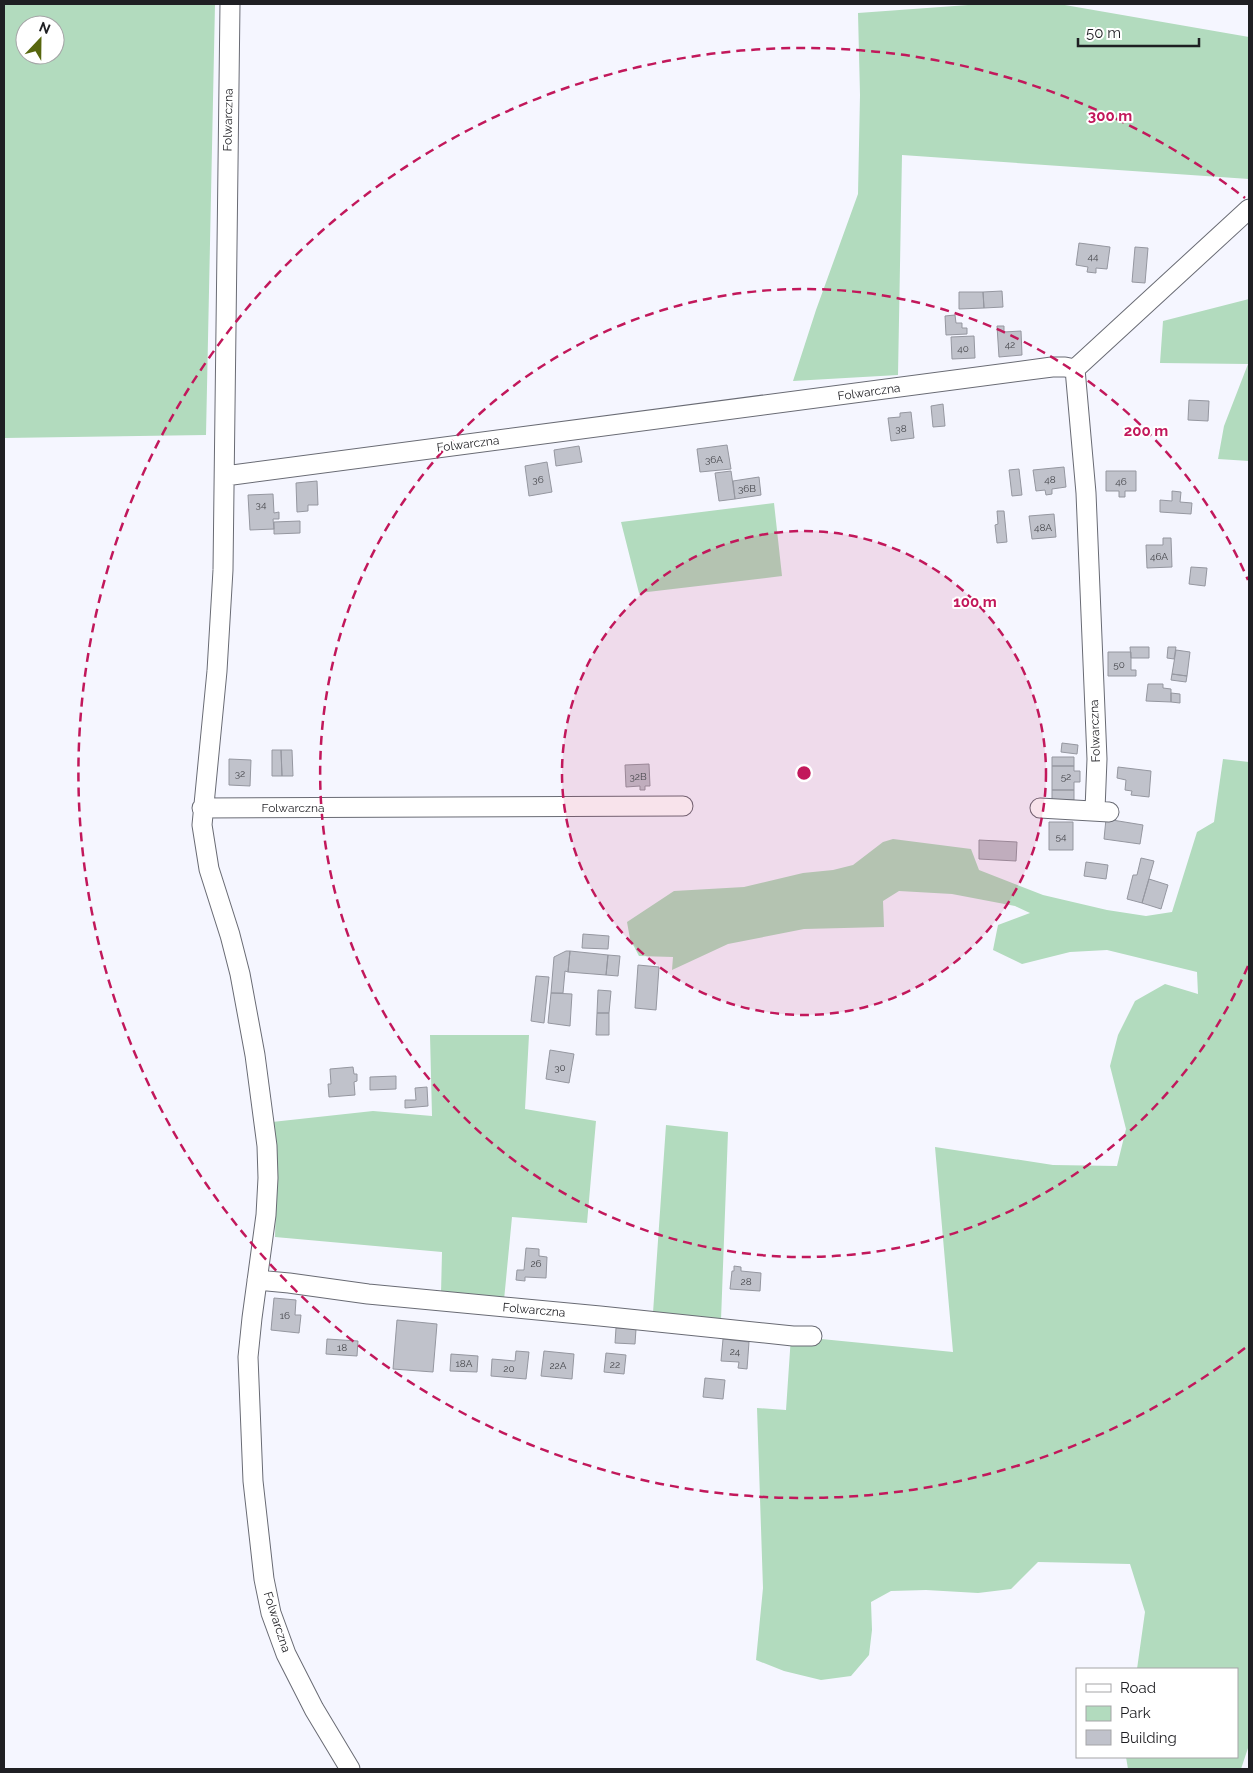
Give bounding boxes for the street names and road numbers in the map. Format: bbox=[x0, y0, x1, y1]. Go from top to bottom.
street label: Folwarczna bbox=[220, 88, 236, 152]
street label: Folwarczna bbox=[837, 381, 901, 403]
street label: Folwarczna bbox=[436, 433, 500, 455]
street label: Folwarczna bbox=[1087, 699, 1103, 763]
street label: Folwarczna bbox=[261, 801, 325, 815]
street label: Folwarczna bbox=[502, 1300, 566, 1320]
street label: Folwarczna bbox=[261, 1590, 293, 1654]

